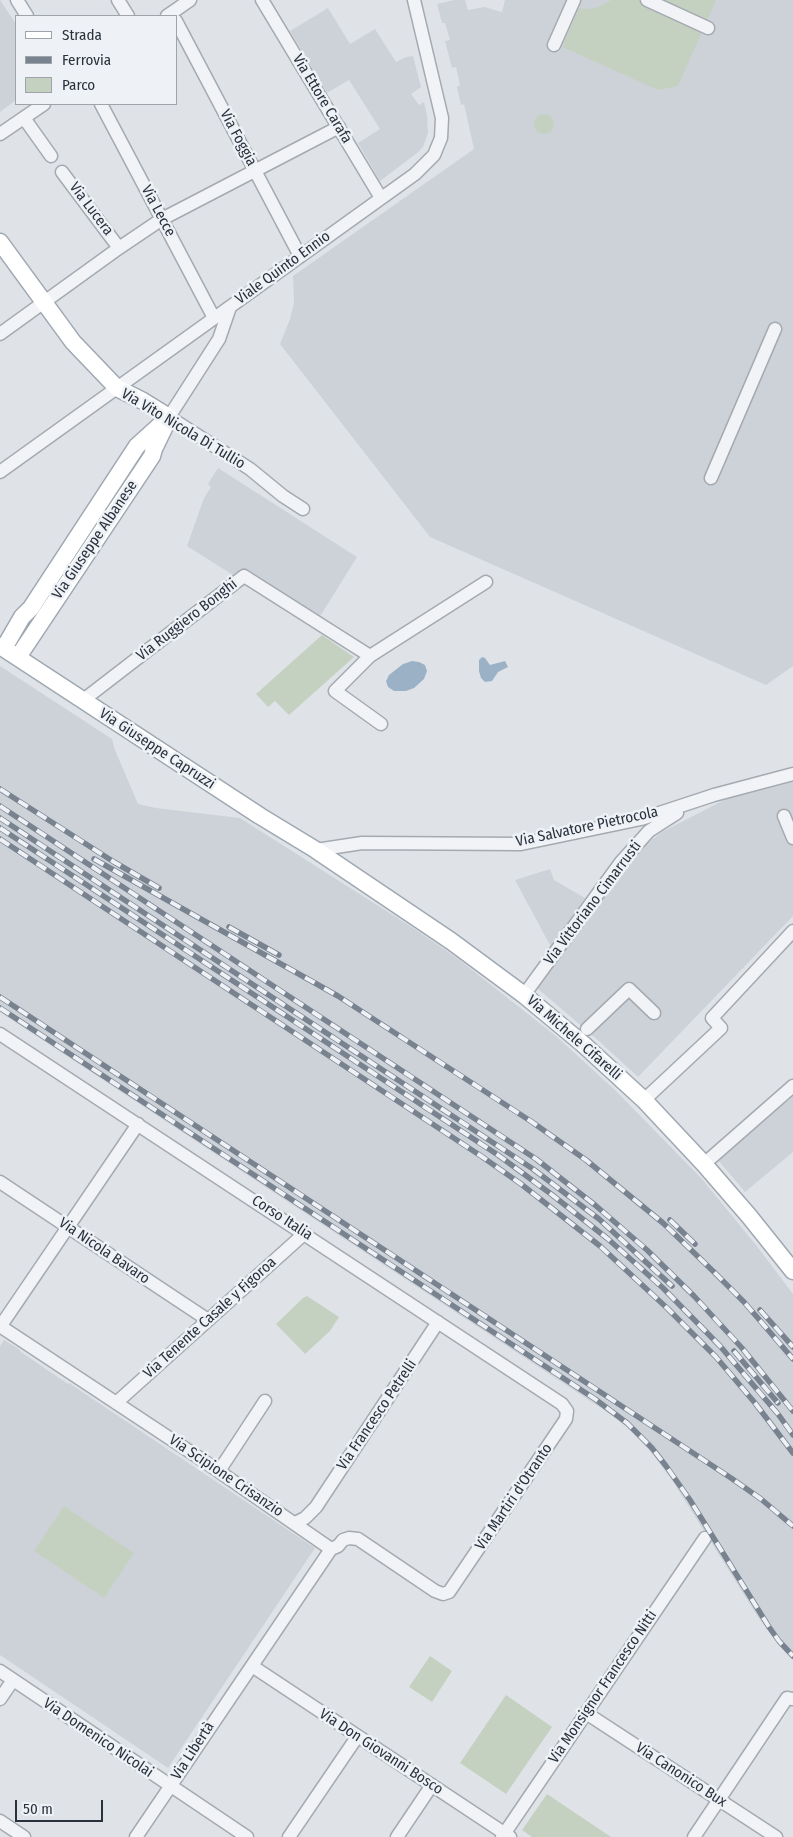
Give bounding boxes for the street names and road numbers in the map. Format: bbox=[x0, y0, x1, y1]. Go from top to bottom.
street label: Via Ettore Carafa bbox=[288, 51, 356, 147]
street label: Via Foggia bbox=[216, 107, 260, 169]
street label: Via Lucera bbox=[65, 179, 117, 239]
street label: Via Lecce bbox=[137, 182, 179, 240]
street label: Viale Quinto Ennio bbox=[232, 228, 334, 308]
street label: Via Vito Nicola Di Tullio bbox=[118, 385, 248, 473]
street label: Via Giuseppe Albanese bbox=[49, 477, 141, 603]
street label: Via Ruggiero Bonghi bbox=[133, 575, 241, 665]
street label: Via Giuseppe Capruzzi bbox=[96, 705, 218, 793]
street label: Via Salvatore Pietrocola bbox=[514, 803, 660, 851]
street label: Via Vittoriano Cimarrusti bbox=[541, 837, 645, 969]
street label: Via Michele Cifarelli bbox=[523, 992, 625, 1084]
street label: Corso Italia bbox=[248, 1192, 316, 1244]
street label: Via Nicola Bavaro bbox=[55, 1214, 153, 1288]
street label: Via Tenente Casale y Figoroa bbox=[140, 1254, 280, 1382]
street label: Via Francesco Petrelli bbox=[333, 1356, 421, 1474]
street label: Via Scipione Crisanzio bbox=[165, 1431, 287, 1521]
street label: Via Martiri d'Otranto bbox=[472, 1440, 556, 1554]
street label: Via Monsignor Francesco Nitti bbox=[545, 1607, 661, 1767]
street label: Via Domenico Nicolai bbox=[39, 1694, 157, 1782]
street label: Via Don Giovanni Bosco bbox=[316, 1705, 446, 1799]
street label: Via Libertà bbox=[168, 1719, 218, 1783]
street label: Via Canonico Bux bbox=[632, 1739, 730, 1811]

